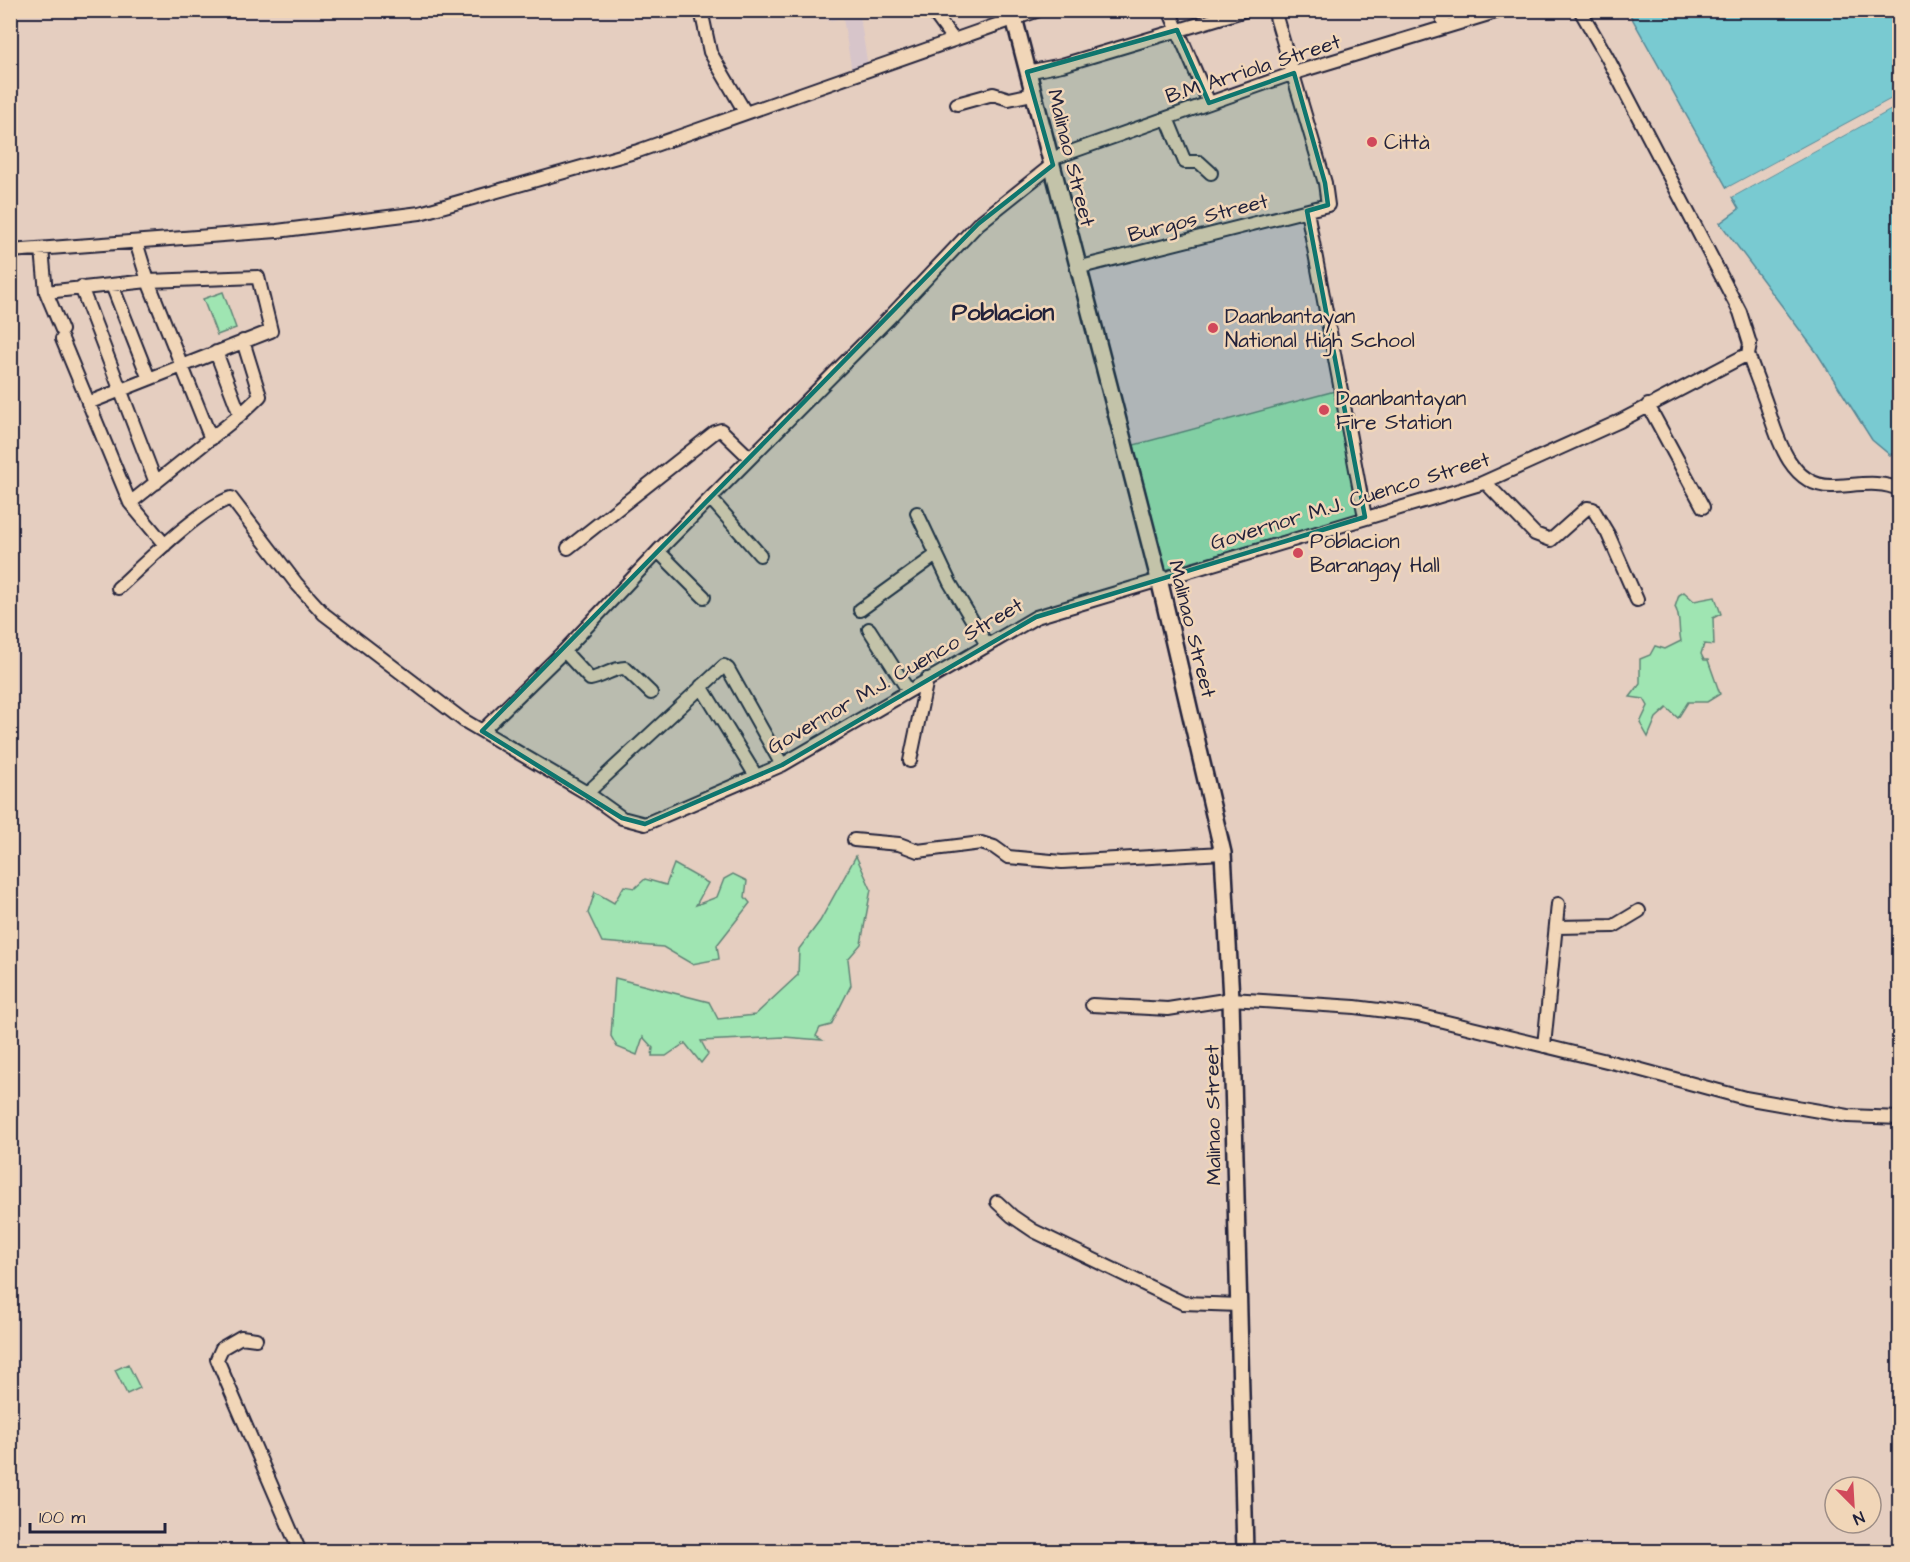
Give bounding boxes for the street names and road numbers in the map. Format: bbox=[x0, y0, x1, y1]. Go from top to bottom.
street label: B.M Arriola Street bbox=[1162, 27, 1345, 111]
street label: Malinao Street bbox=[1040, 86, 1102, 230]
street label: Burgos Street bbox=[1125, 186, 1272, 251]
street label: Governor M.J. Cuenco Street bbox=[1207, 444, 1494, 557]
street label: Malinao Street bbox=[1161, 557, 1223, 701]
street label: Governor M.J. Cuenco Street bbox=[762, 590, 1029, 761]
street label: Malinao Street bbox=[1197, 1044, 1229, 1186]

